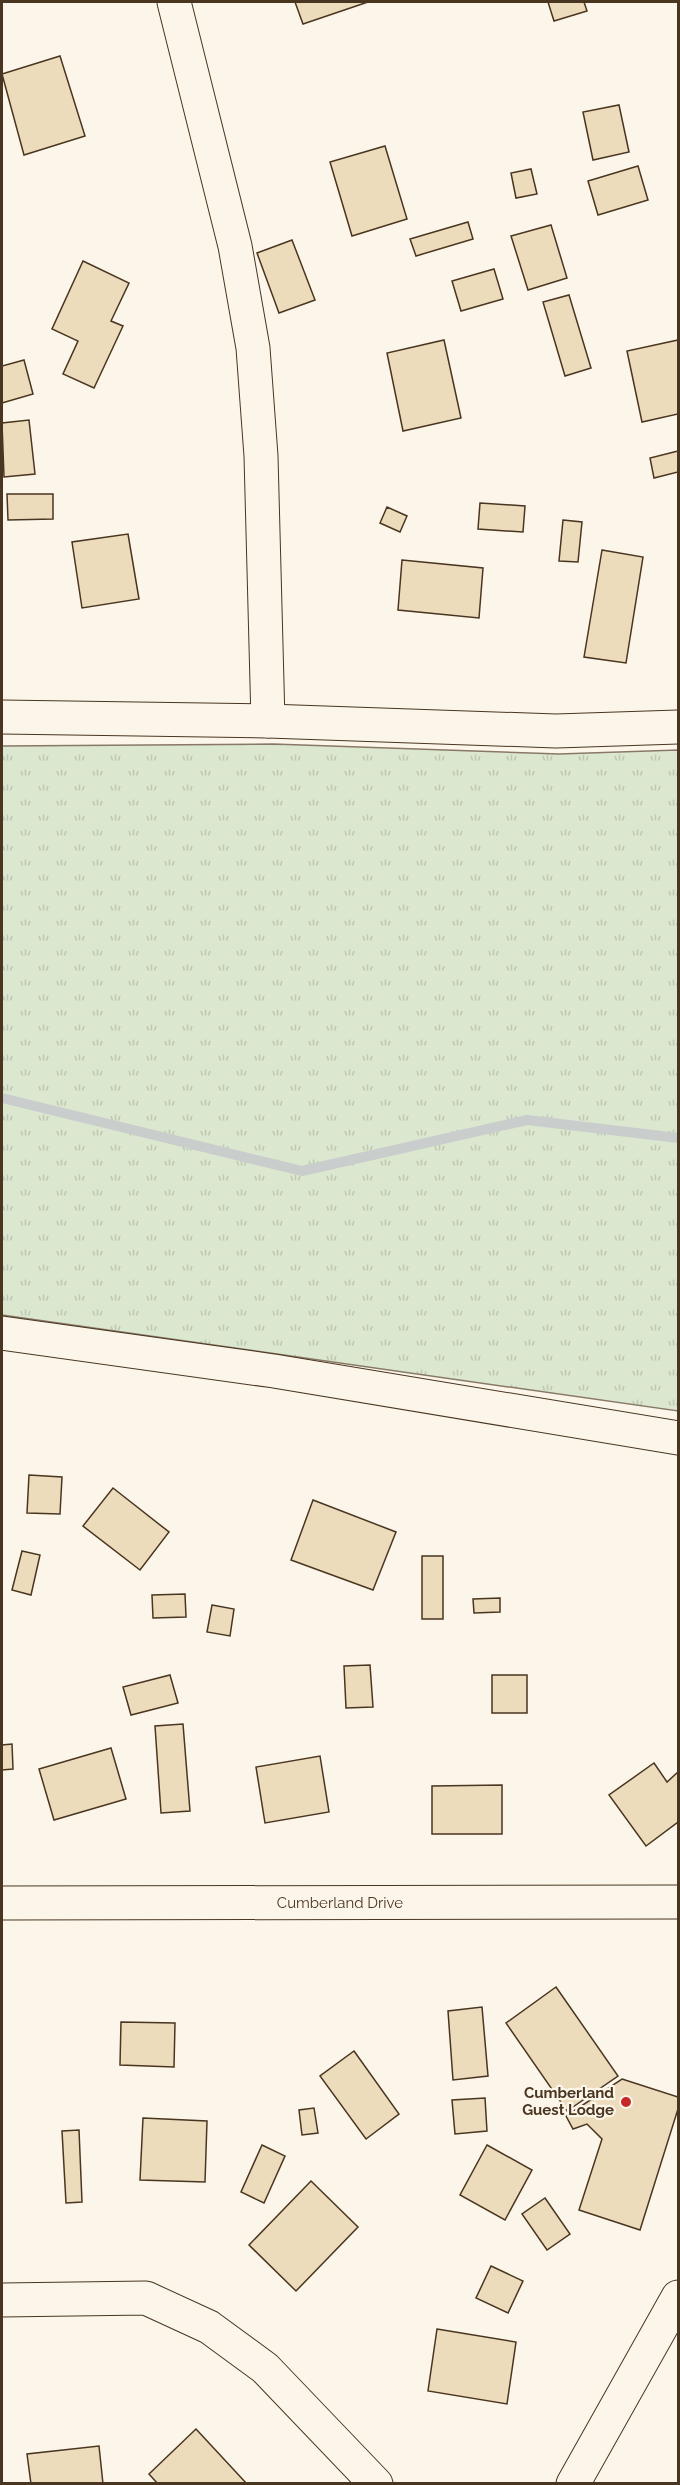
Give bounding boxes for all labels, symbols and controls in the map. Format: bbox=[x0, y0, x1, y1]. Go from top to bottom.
street label: Cumberland Drive bbox=[277, 1894, 403, 1912]
place label: Cumberland Guest Lodge bbox=[522, 2084, 614, 2119]
marker: Cumberland Guest Lodge bbox=[619, 2095, 633, 2109]

